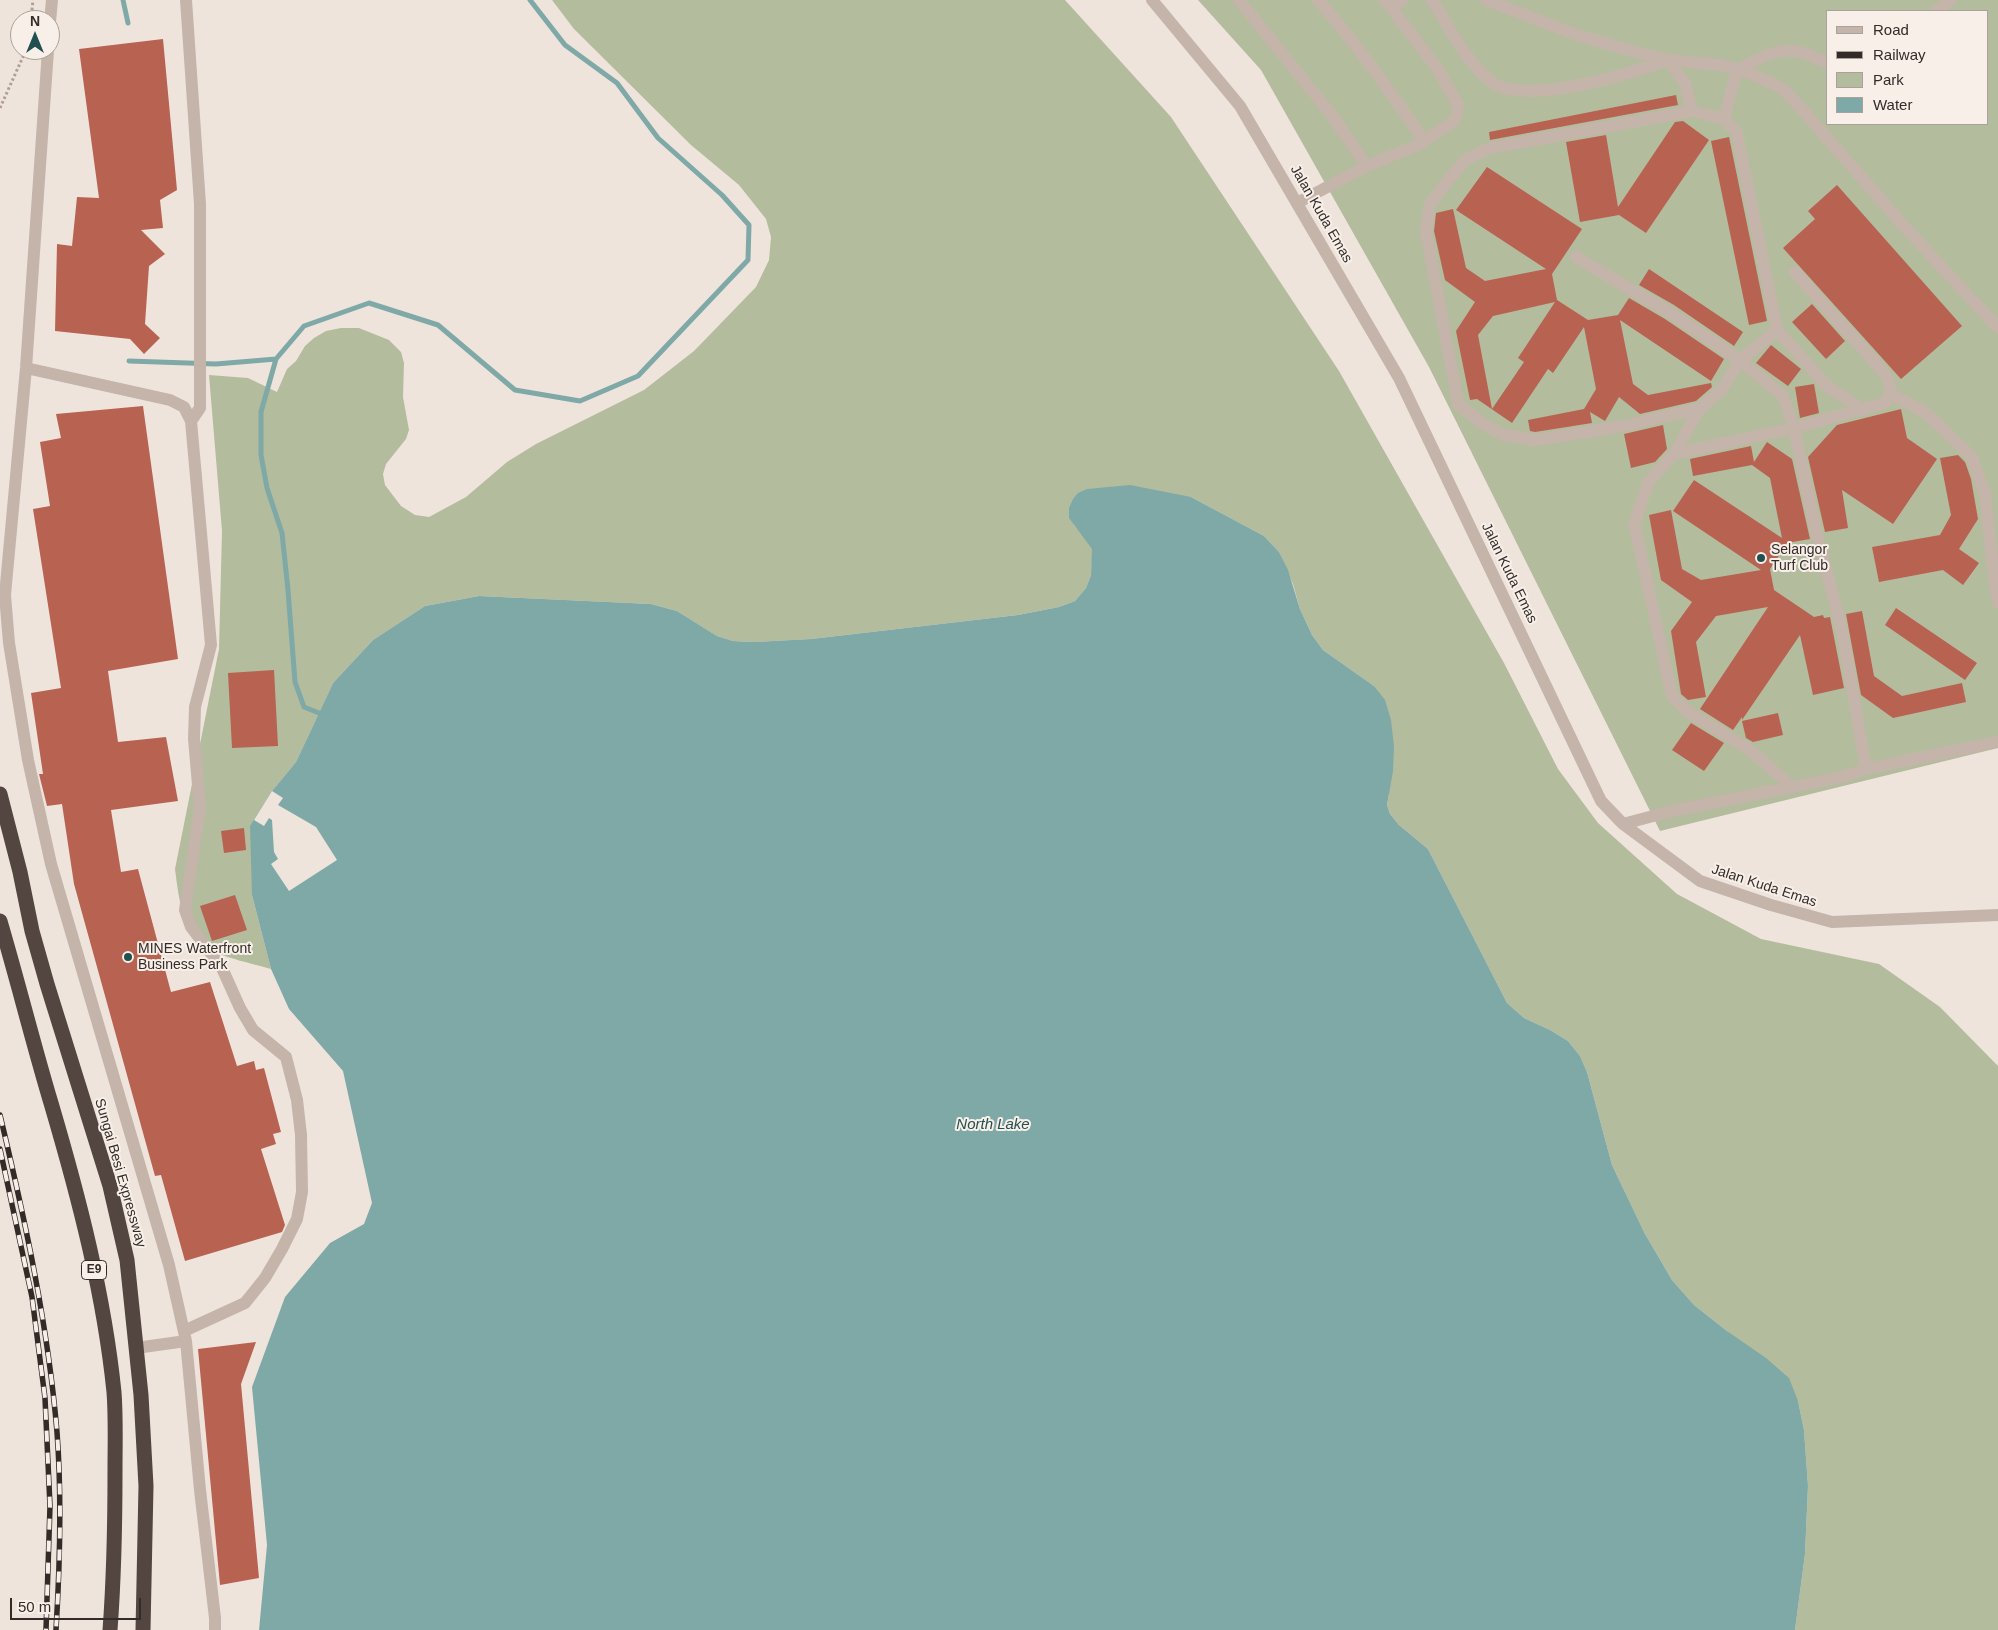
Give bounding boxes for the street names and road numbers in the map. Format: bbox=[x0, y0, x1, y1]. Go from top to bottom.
street label: Jalan Kuda Emas bbox=[1286, 162, 1356, 266]
street label: Jalan Kuda Emas bbox=[1477, 520, 1541, 626]
street label: Jalan Kuda Emas bbox=[1709, 861, 1819, 911]
street label: Sungai Besi Expressway bbox=[91, 1097, 149, 1249]
road number: E9 bbox=[82, 1260, 106, 1280]

